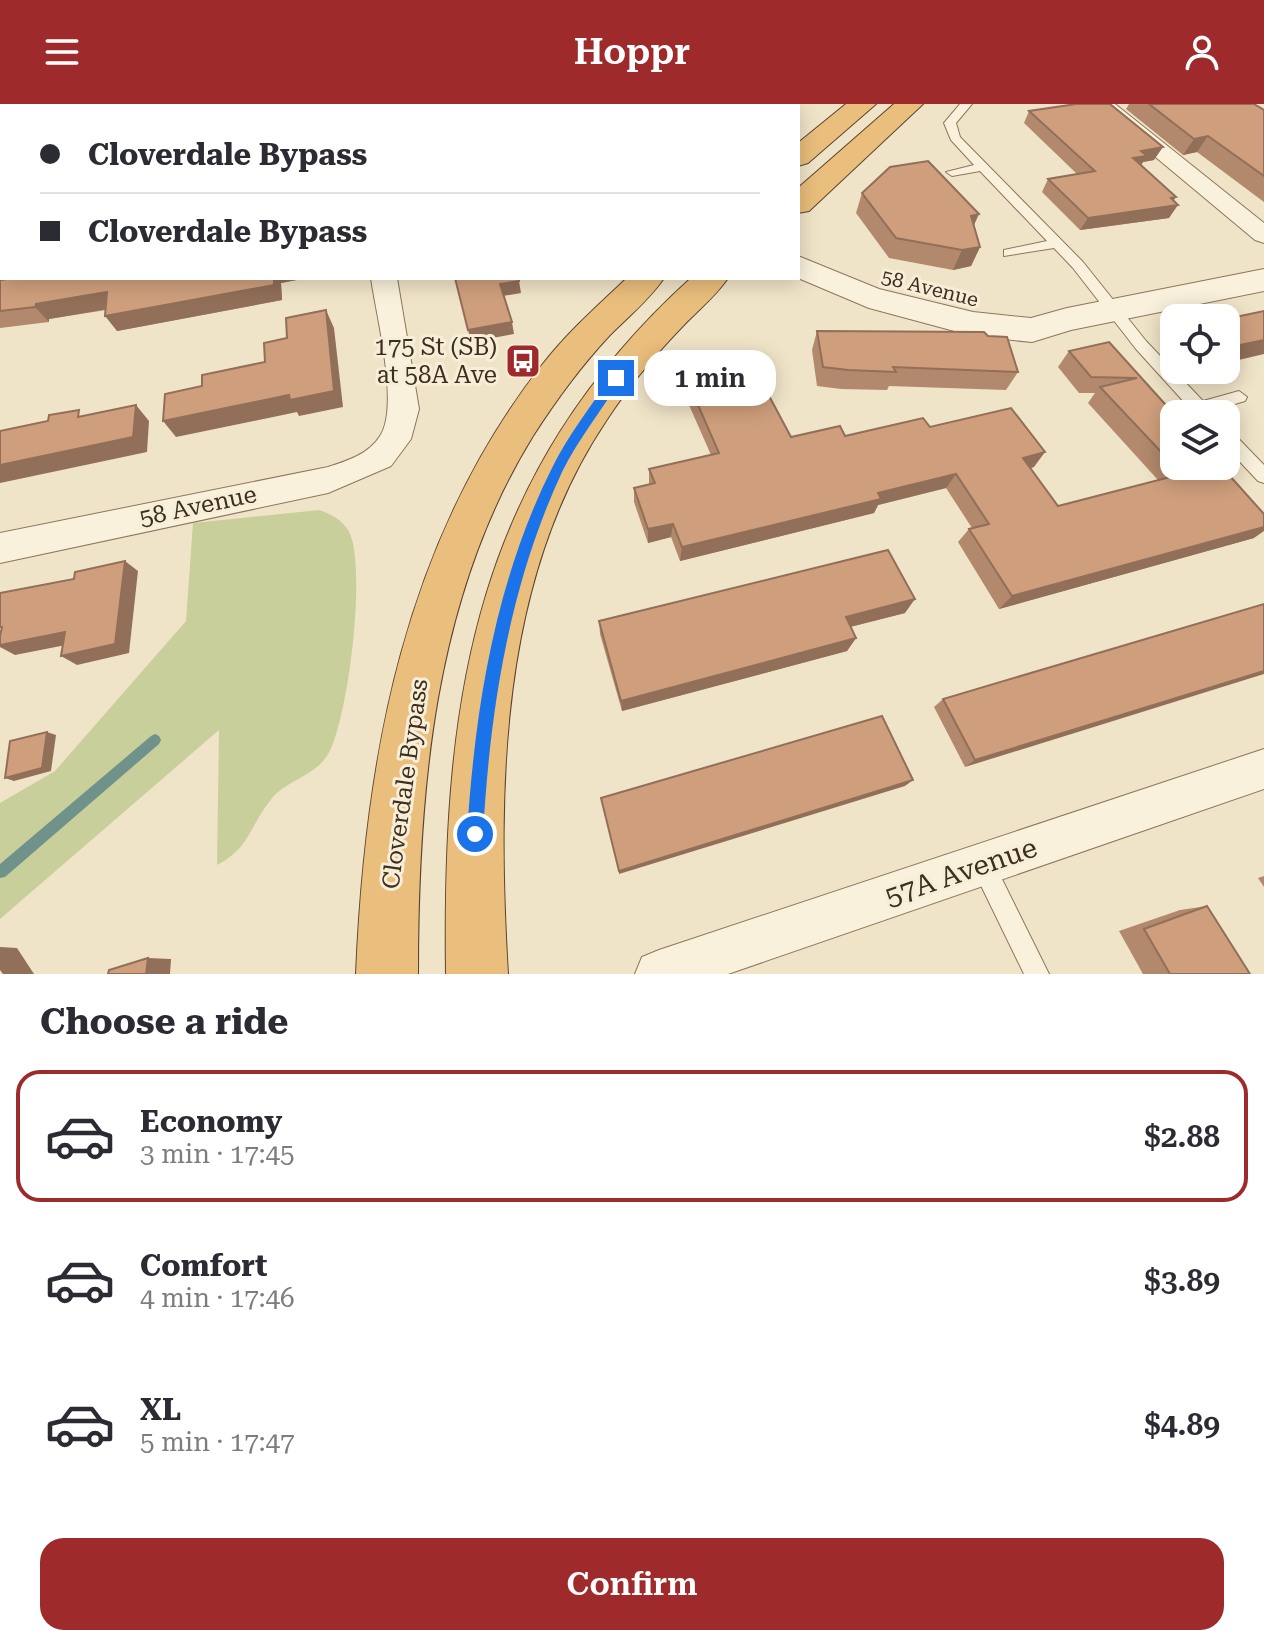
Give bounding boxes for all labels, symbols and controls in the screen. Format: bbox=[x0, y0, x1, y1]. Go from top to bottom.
icon: menu bbox=[40, 30, 84, 74]
icon: person bbox=[1180, 30, 1224, 74]
text: Hoppr bbox=[574, 31, 690, 73]
text: Cloverdale Bypass bbox=[88, 137, 367, 172]
text: Cloverdale Bypass bbox=[88, 214, 367, 249]
street label: 58 Avenue bbox=[879, 264, 981, 312]
map controls bbox=[1160, 304, 1240, 480]
button: locate bbox=[1160, 304, 1240, 384]
place label: 175 St (SB) at 58A Ave bbox=[374, 333, 497, 389]
bus stop icon: 175 St (SB) at 58A Ave bbox=[504, 342, 542, 380]
callout: 1 min bbox=[644, 350, 776, 406]
route end bbox=[598, 360, 634, 396]
text: 1 min bbox=[674, 363, 746, 393]
button: layers bbox=[1160, 400, 1240, 480]
street label: 58 Avenue bbox=[137, 480, 259, 532]
street label: Cloverdale Bypass bbox=[376, 677, 434, 891]
route start bbox=[457, 816, 493, 852]
street label: 57A Avenue bbox=[881, 831, 1041, 913]
text: Choose a ride bbox=[40, 1001, 288, 1043]
icon: car bbox=[44, 1100, 116, 1172]
text: Economy bbox=[140, 1104, 282, 1139]
text: $2.88 bbox=[1144, 1119, 1220, 1154]
text: 3 min · 17:45 bbox=[140, 1139, 295, 1169]
icon: car bbox=[44, 1244, 116, 1316]
text: Comfort bbox=[140, 1248, 267, 1283]
text: $3.89 bbox=[1144, 1263, 1220, 1298]
text: 4 min · 17:46 bbox=[140, 1283, 295, 1313]
icon: car bbox=[44, 1388, 116, 1460]
text: XL bbox=[140, 1392, 181, 1427]
text: $4.89 bbox=[1144, 1407, 1220, 1442]
text: 5 min · 17:47 bbox=[140, 1427, 295, 1457]
button: Confirm bbox=[40, 1538, 1224, 1630]

